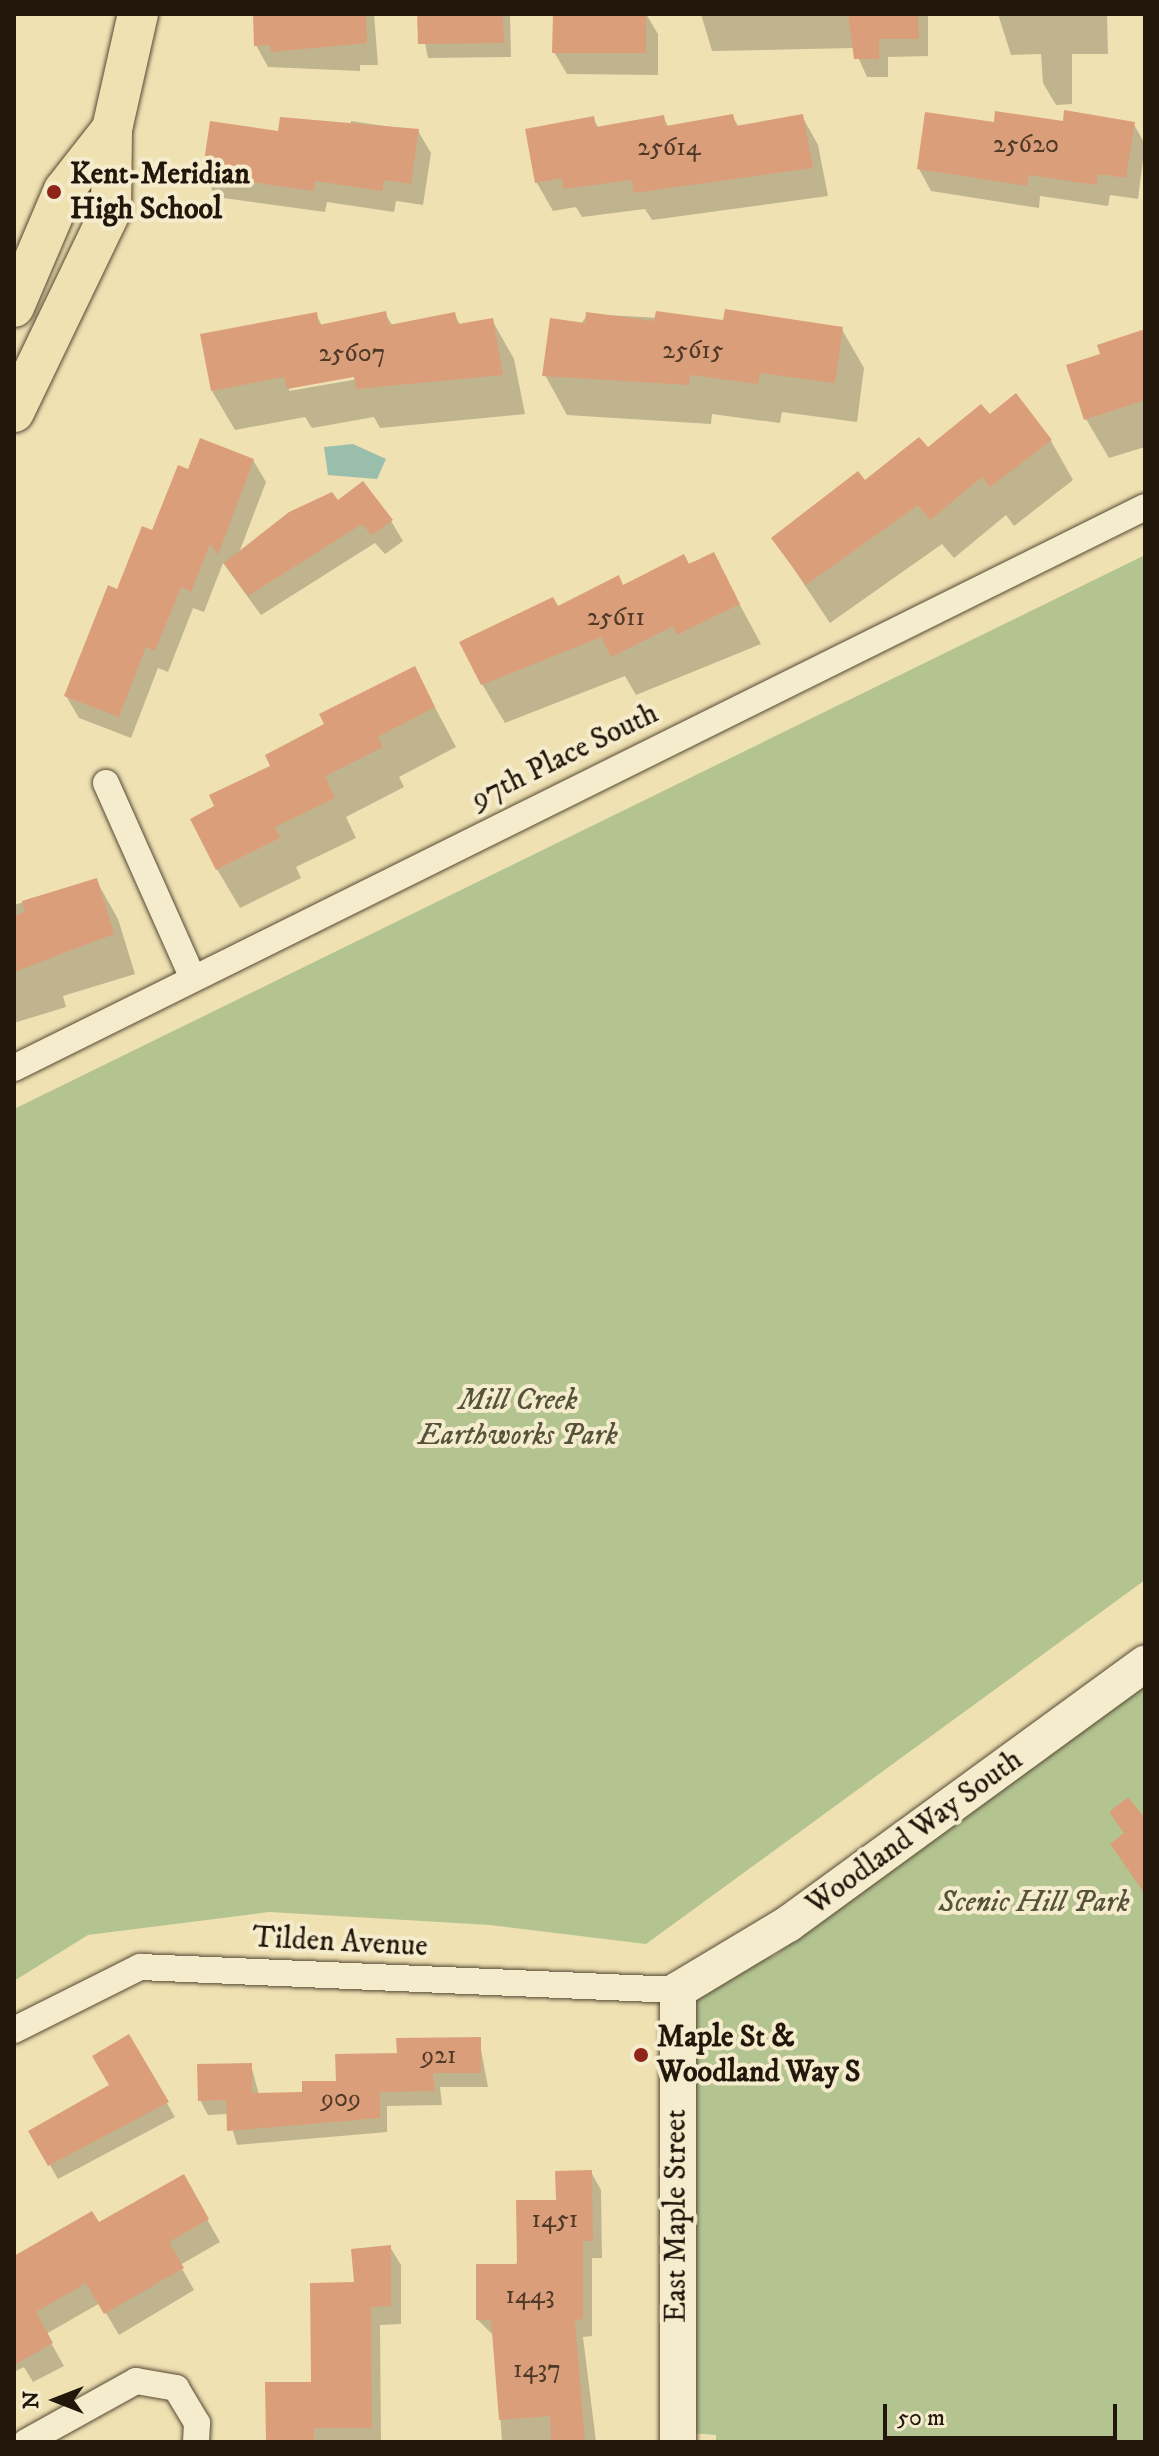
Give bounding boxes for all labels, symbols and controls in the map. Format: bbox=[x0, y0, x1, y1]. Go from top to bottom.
house number: 25620 bbox=[993, 129, 1059, 161]
house number: 25614 bbox=[637, 132, 701, 164]
place label: Kent-Meridian High School bbox=[70, 157, 250, 228]
marker: Kent-Meridian High School bbox=[45, 183, 63, 201]
house number: 25615 bbox=[662, 335, 724, 367]
house number: 25607 bbox=[319, 338, 385, 370]
house number: 25611 bbox=[587, 602, 645, 634]
street label: 97th Place South bbox=[466, 696, 664, 818]
park label: Mill Creek Earthworks Park bbox=[418, 1383, 618, 1454]
street label: Woodland Way South bbox=[800, 1743, 1030, 1923]
park label: Scenic Hill Park bbox=[939, 1885, 1129, 1921]
street label: Tilden Avenue bbox=[252, 1920, 428, 1966]
place label: Maple St & Woodland Way S bbox=[657, 2020, 861, 2090]
house number: 921 bbox=[421, 2040, 457, 2072]
marker: Maple St & Woodland Way S bbox=[632, 2046, 650, 2064]
house number: 909 bbox=[321, 2083, 361, 2115]
street label: East Maple Street bbox=[659, 2109, 695, 2323]
house number: 1451 bbox=[532, 2204, 578, 2236]
house number: 1443 bbox=[505, 2280, 555, 2312]
house number: 1437 bbox=[513, 2354, 561, 2386]
north arrow bbox=[16, 2360, 96, 2440]
scale bar bbox=[887, 2388, 1121, 2438]
text: N bbox=[18, 2391, 45, 2409]
text: 50 m bbox=[897, 2403, 945, 2433]

